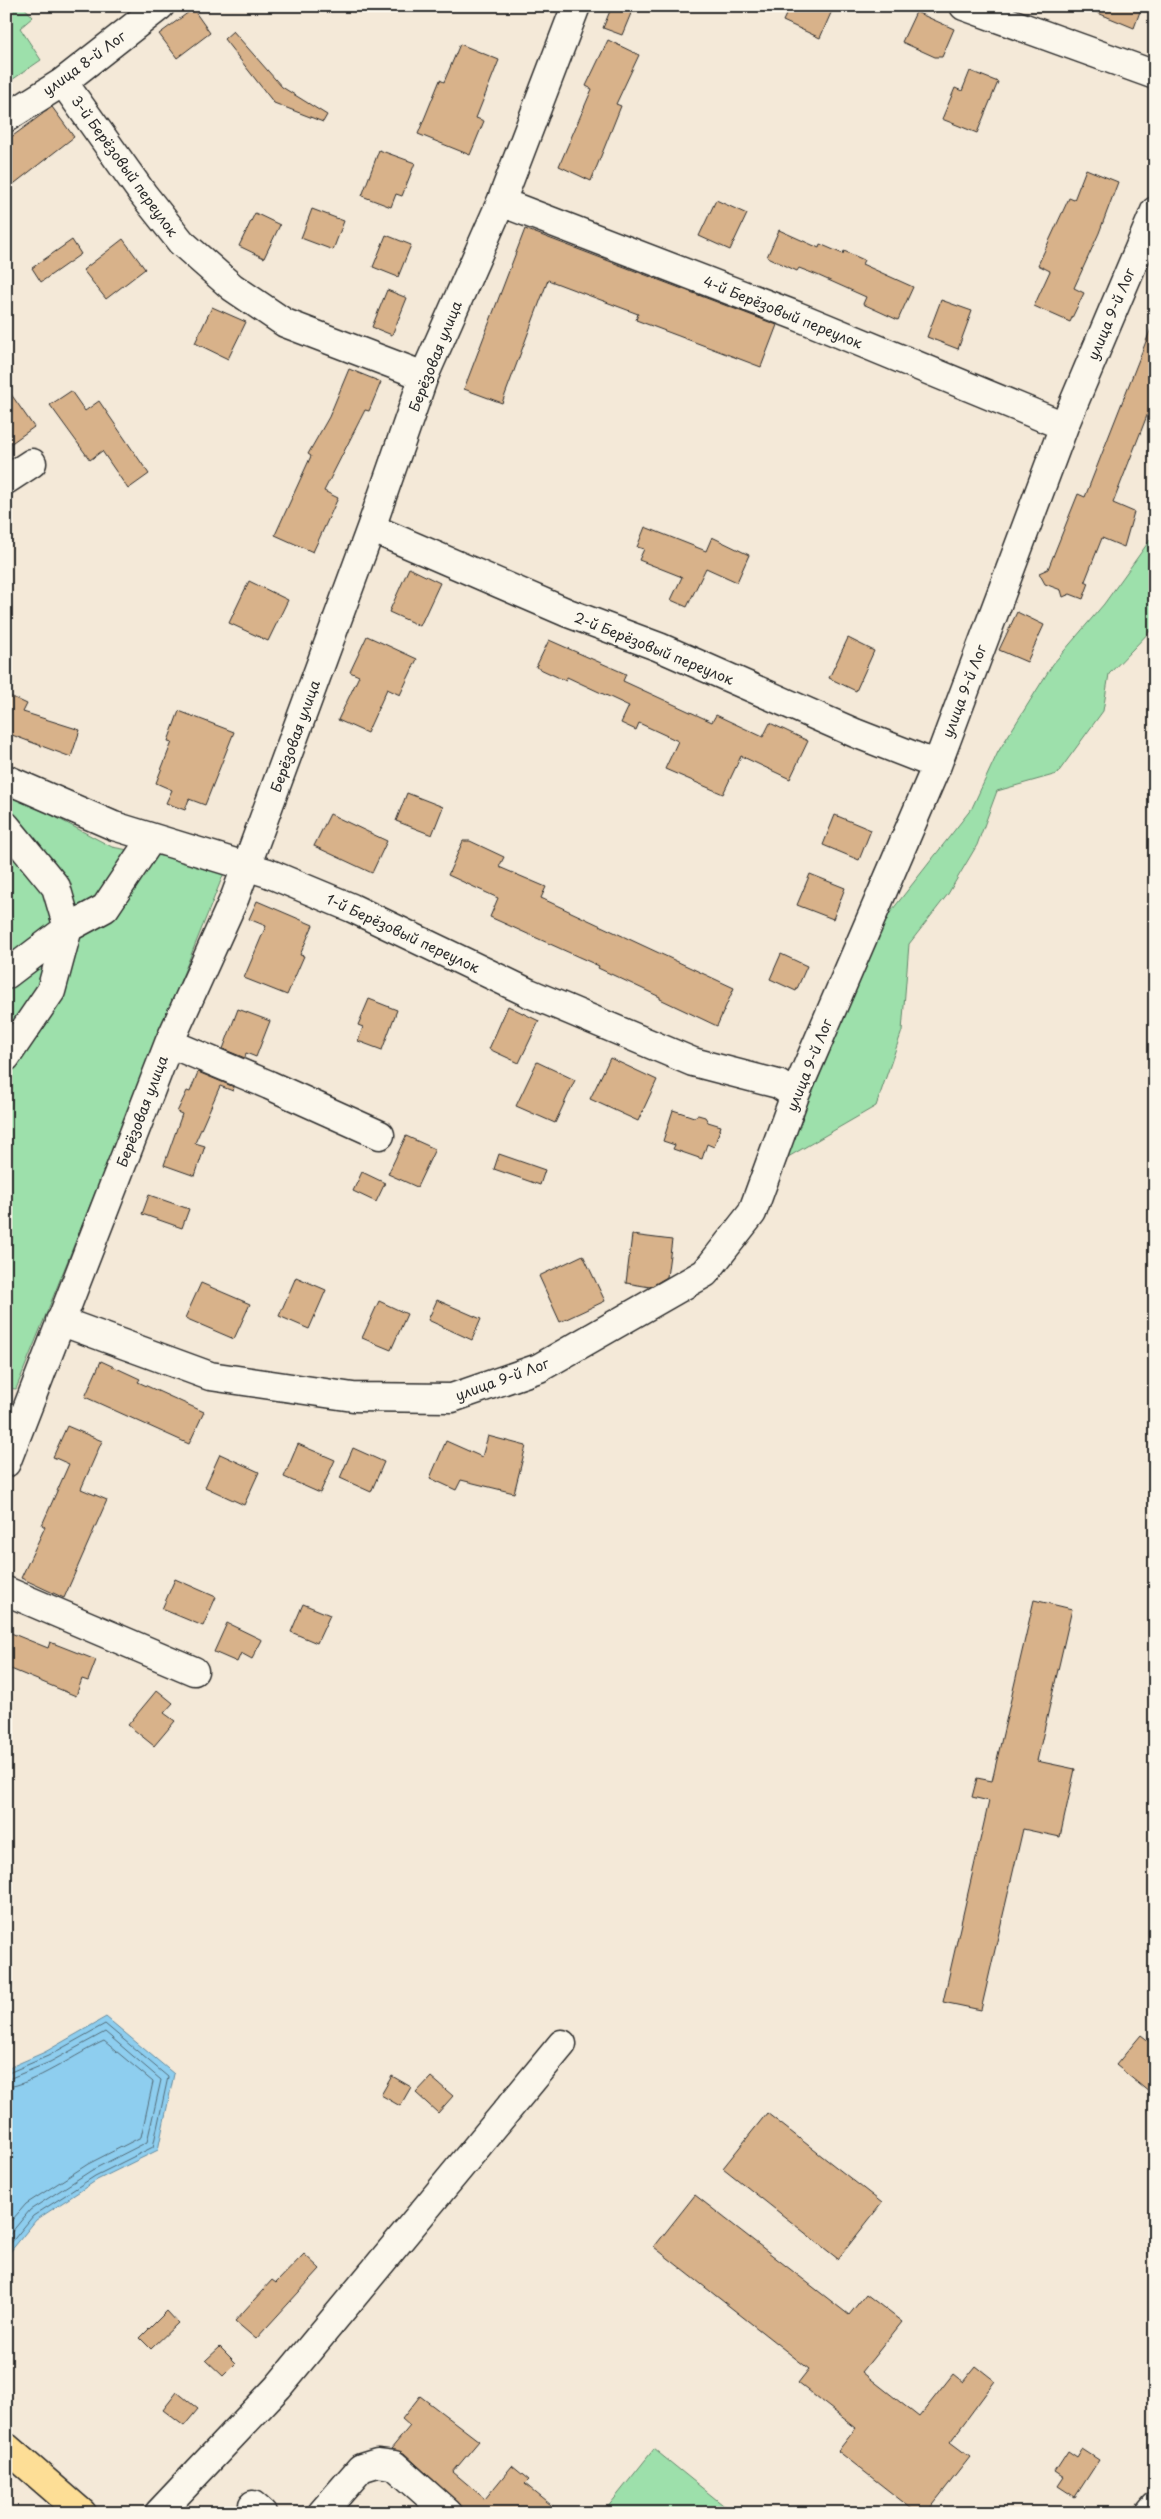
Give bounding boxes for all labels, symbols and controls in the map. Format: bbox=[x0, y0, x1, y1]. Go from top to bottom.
street label: улица 8-й Лог bbox=[38, 25, 131, 100]
street label: 3-й Берёзовый переулок bbox=[67, 91, 184, 241]
street label: улица 9-й Лог bbox=[1082, 264, 1140, 363]
street label: 4-й Берёзовый переулок bbox=[700, 270, 866, 354]
street label: Берёзовая улица bbox=[403, 297, 467, 415]
street label: 2-й Берёзовый переулок bbox=[571, 606, 738, 690]
street label: улица 9-й Лог bbox=[937, 641, 992, 741]
street label: Берёзовая улица bbox=[265, 677, 325, 795]
street label: 1-й Берёзовый переулок bbox=[323, 888, 484, 978]
street label: улица 9-й Лог bbox=[781, 1015, 837, 1114]
street label: Берёзовая улица bbox=[111, 1052, 173, 1170]
street label: улица 9-й Лог bbox=[452, 1352, 552, 1406]

